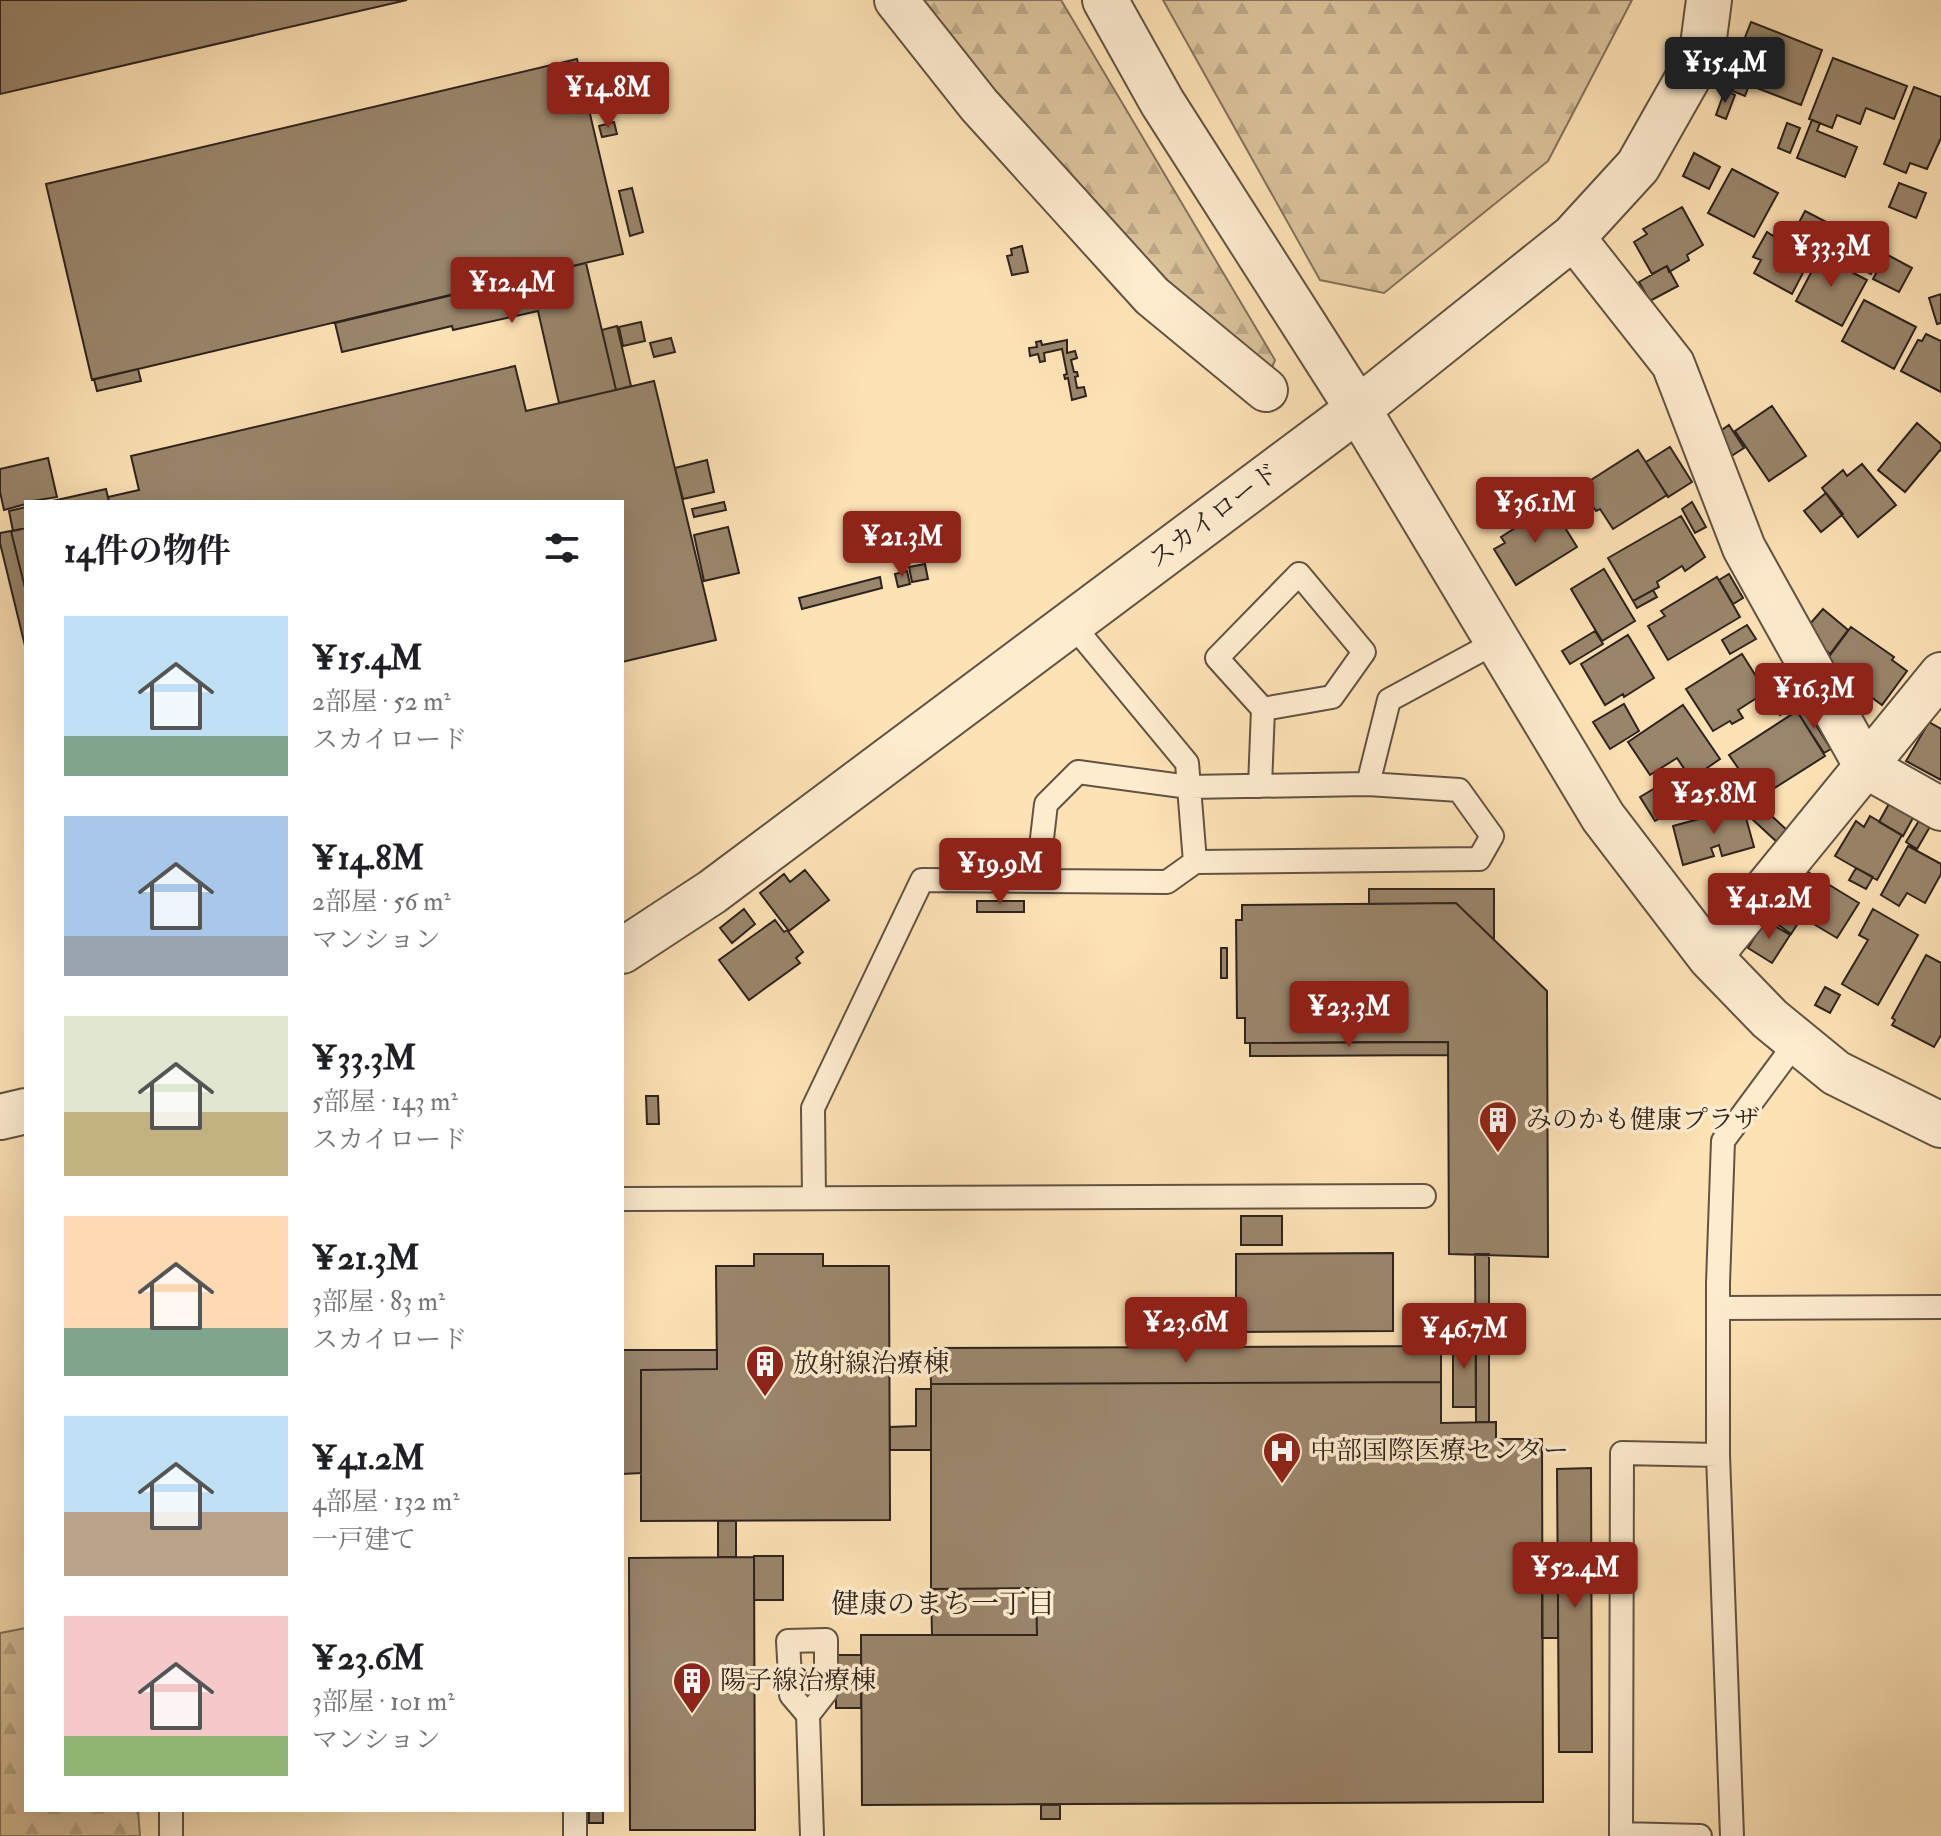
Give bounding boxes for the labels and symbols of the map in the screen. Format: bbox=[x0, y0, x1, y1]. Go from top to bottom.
pin: ¥15.4M bbox=[1660, 37, 1790, 105]
pin: ¥14.8M bbox=[543, 62, 673, 130]
pin: ¥33.3M bbox=[1766, 221, 1896, 289]
pin: ¥12.4M bbox=[447, 257, 577, 325]
street label: スカイロード bbox=[1142, 457, 1286, 575]
pin: ¥36.1M bbox=[1470, 477, 1600, 545]
pin: ¥21.3M bbox=[837, 511, 967, 579]
pin: ¥16.3M bbox=[1749, 663, 1879, 731]
pin: ¥25.8M bbox=[1649, 768, 1779, 836]
pin: ¥19.9M bbox=[935, 838, 1065, 906]
pin: ¥41.2M bbox=[1704, 873, 1834, 941]
pin: ¥23.3M bbox=[1284, 981, 1414, 1049]
building icon: みのかも健康プラザ bbox=[1477, 1099, 1519, 1154]
place label: みのかも健康プラザ bbox=[1526, 1104, 1760, 1136]
pin: ¥23.6M bbox=[1121, 1297, 1251, 1365]
pin: ¥46.7M bbox=[1399, 1303, 1529, 1371]
building icon: 放射線治療棟 bbox=[744, 1343, 786, 1398]
place label: 放射線治療棟 bbox=[793, 1348, 949, 1380]
hospital icon: 中部国際医療センター bbox=[1261, 1430, 1303, 1485]
place label: 中部国際医療センター bbox=[1310, 1435, 1569, 1467]
pin: ¥52.4M bbox=[1510, 1542, 1640, 1610]
district label: 健康のまち一丁目 bbox=[831, 1587, 1055, 1622]
building icon: 陽子線治療棟 bbox=[671, 1660, 713, 1715]
place label: 陽子線治療棟 bbox=[720, 1665, 876, 1697]

